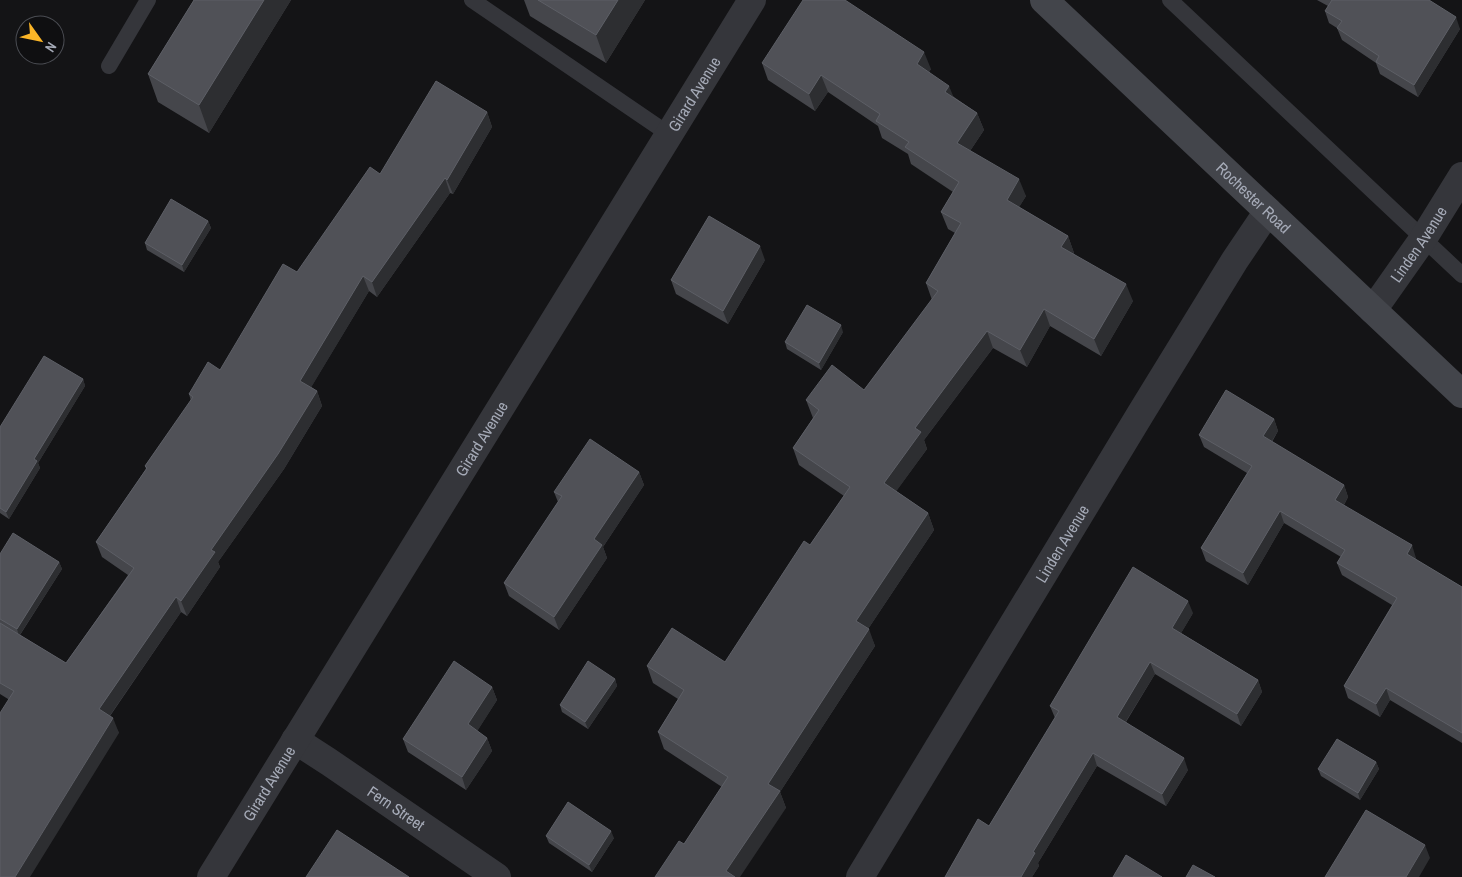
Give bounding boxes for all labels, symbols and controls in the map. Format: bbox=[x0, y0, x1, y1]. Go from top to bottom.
north arrow bbox=[15, 15, 65, 65]
text: N bbox=[41, 39, 61, 55]
street label: Girard Avenue bbox=[662, 52, 726, 136]
street label: Rochester Road bbox=[1212, 157, 1296, 238]
street label: Linden Avenue bbox=[1385, 202, 1452, 287]
street label: Girard Avenue bbox=[450, 397, 513, 480]
street label: Linden Avenue bbox=[1030, 500, 1094, 586]
street label: Girard Avenue bbox=[237, 742, 300, 825]
street label: Fern Street bbox=[363, 781, 430, 836]

